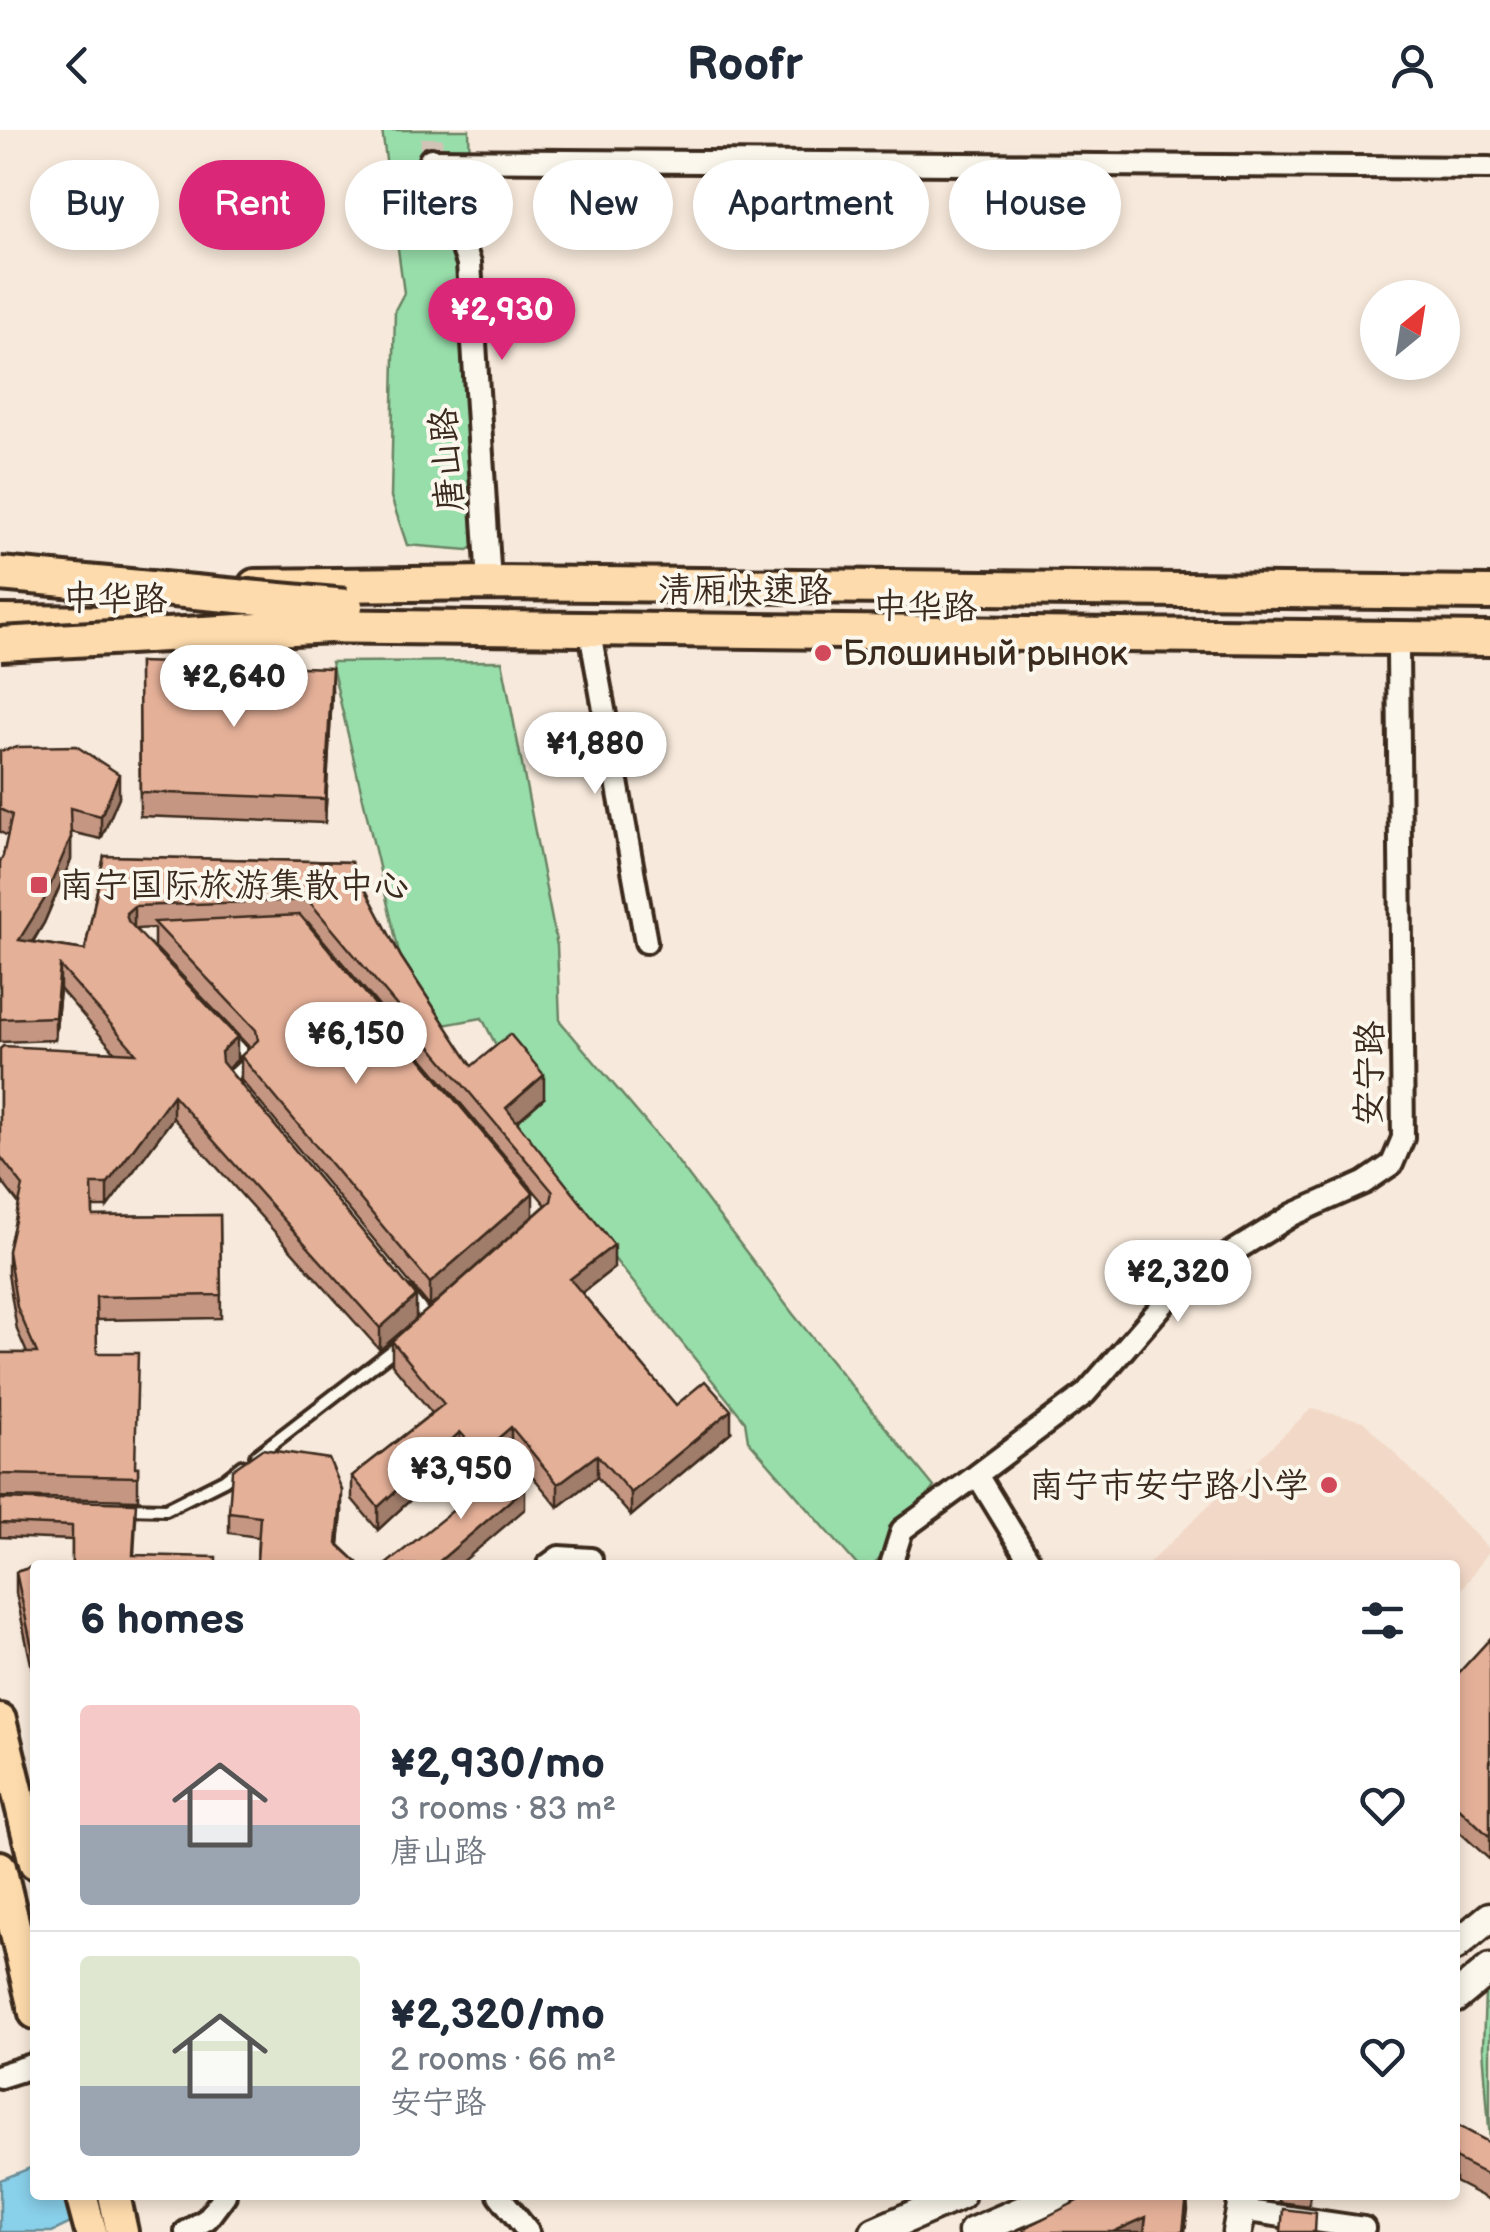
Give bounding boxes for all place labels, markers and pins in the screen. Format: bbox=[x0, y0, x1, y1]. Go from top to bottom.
pin: ¥2,930 bbox=[421, 278, 583, 363]
place label: Блошиный рынок bbox=[843, 633, 1128, 676]
marker: Блошиный рынок bbox=[812, 642, 834, 664]
pin: ¥2,640 bbox=[153, 645, 315, 730]
pin: ¥1,880 bbox=[514, 712, 676, 797]
place label: 南宁国际旅游集散中心 bbox=[59, 865, 409, 908]
marker: 南宁国际旅游集散中心 bbox=[28, 874, 50, 896]
pin: ¥6,150 bbox=[275, 1002, 437, 1087]
pin: ¥2,320 bbox=[1097, 1240, 1259, 1325]
pin: ¥3,950 bbox=[380, 1437, 542, 1522]
place label: 南宁市安宁路小学 bbox=[1029, 1465, 1309, 1508]
marker: 南宁市安宁路小学 bbox=[1318, 1474, 1340, 1496]

